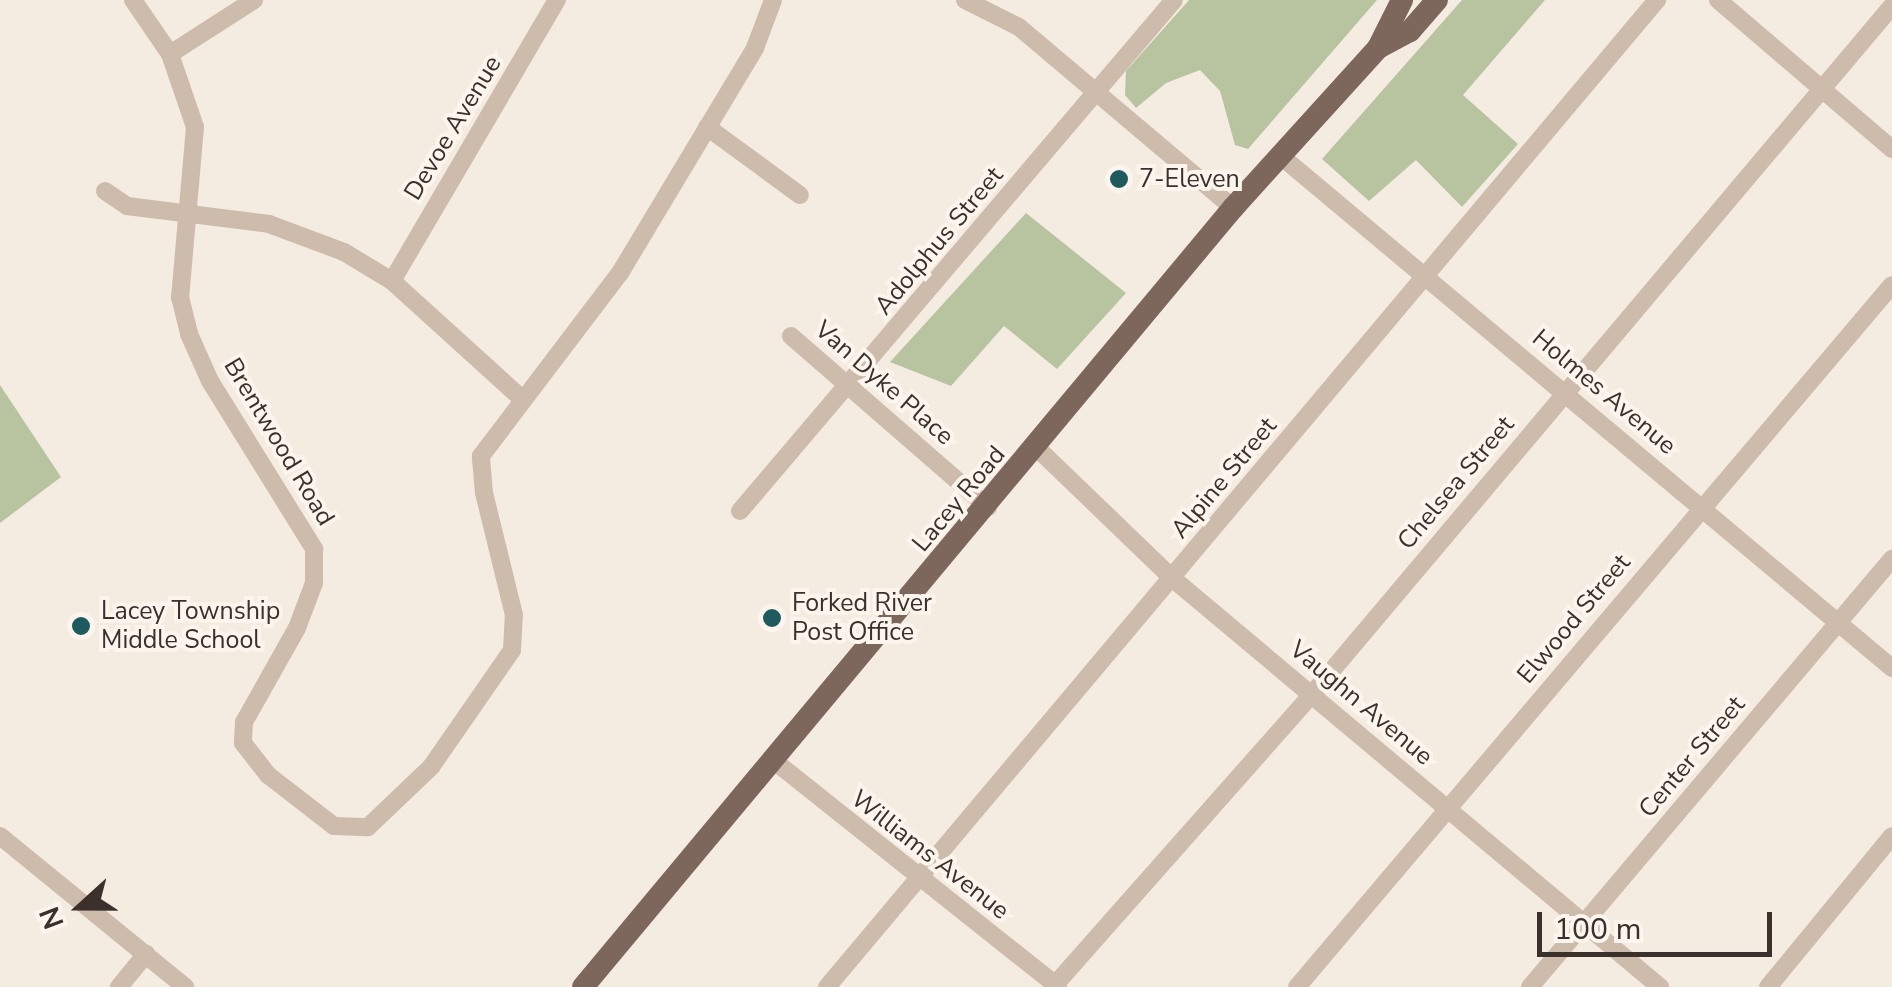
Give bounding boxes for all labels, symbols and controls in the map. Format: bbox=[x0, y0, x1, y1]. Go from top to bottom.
street label: Devoe Avenue bbox=[398, 50, 508, 206]
street label: Adolphus Street bbox=[869, 161, 1009, 321]
place label: 7-Eleven bbox=[1139, 164, 1240, 194]
marker: 7-Eleven bbox=[1108, 168, 1130, 190]
street label: Van Dyke Place bbox=[808, 315, 960, 451]
street label: Holmes Avenue bbox=[1526, 323, 1682, 461]
street label: Brentwood Road bbox=[217, 353, 341, 531]
street label: Chelsea Street bbox=[1392, 410, 1520, 556]
street label: Alpine Street bbox=[1165, 412, 1283, 544]
street label: Lacey Road bbox=[906, 440, 1012, 558]
street label: Elwood Street bbox=[1511, 548, 1637, 690]
place label: Forked River Post Office bbox=[792, 589, 932, 648]
place label: Lacey Township Middle School bbox=[101, 597, 280, 656]
marker: Forked River Post Office bbox=[761, 607, 783, 629]
marker: Lacey Township Middle School bbox=[70, 615, 92, 637]
street label: Vaughn Avenue bbox=[1283, 634, 1439, 772]
street label: Center Street bbox=[1633, 690, 1751, 824]
street label: Williams Avenue bbox=[845, 784, 1015, 926]
north arrow bbox=[30, 857, 130, 957]
scale bar bbox=[1542, 892, 1777, 954]
text: N bbox=[31, 901, 73, 934]
text: 100 m bbox=[1554, 909, 1641, 950]

